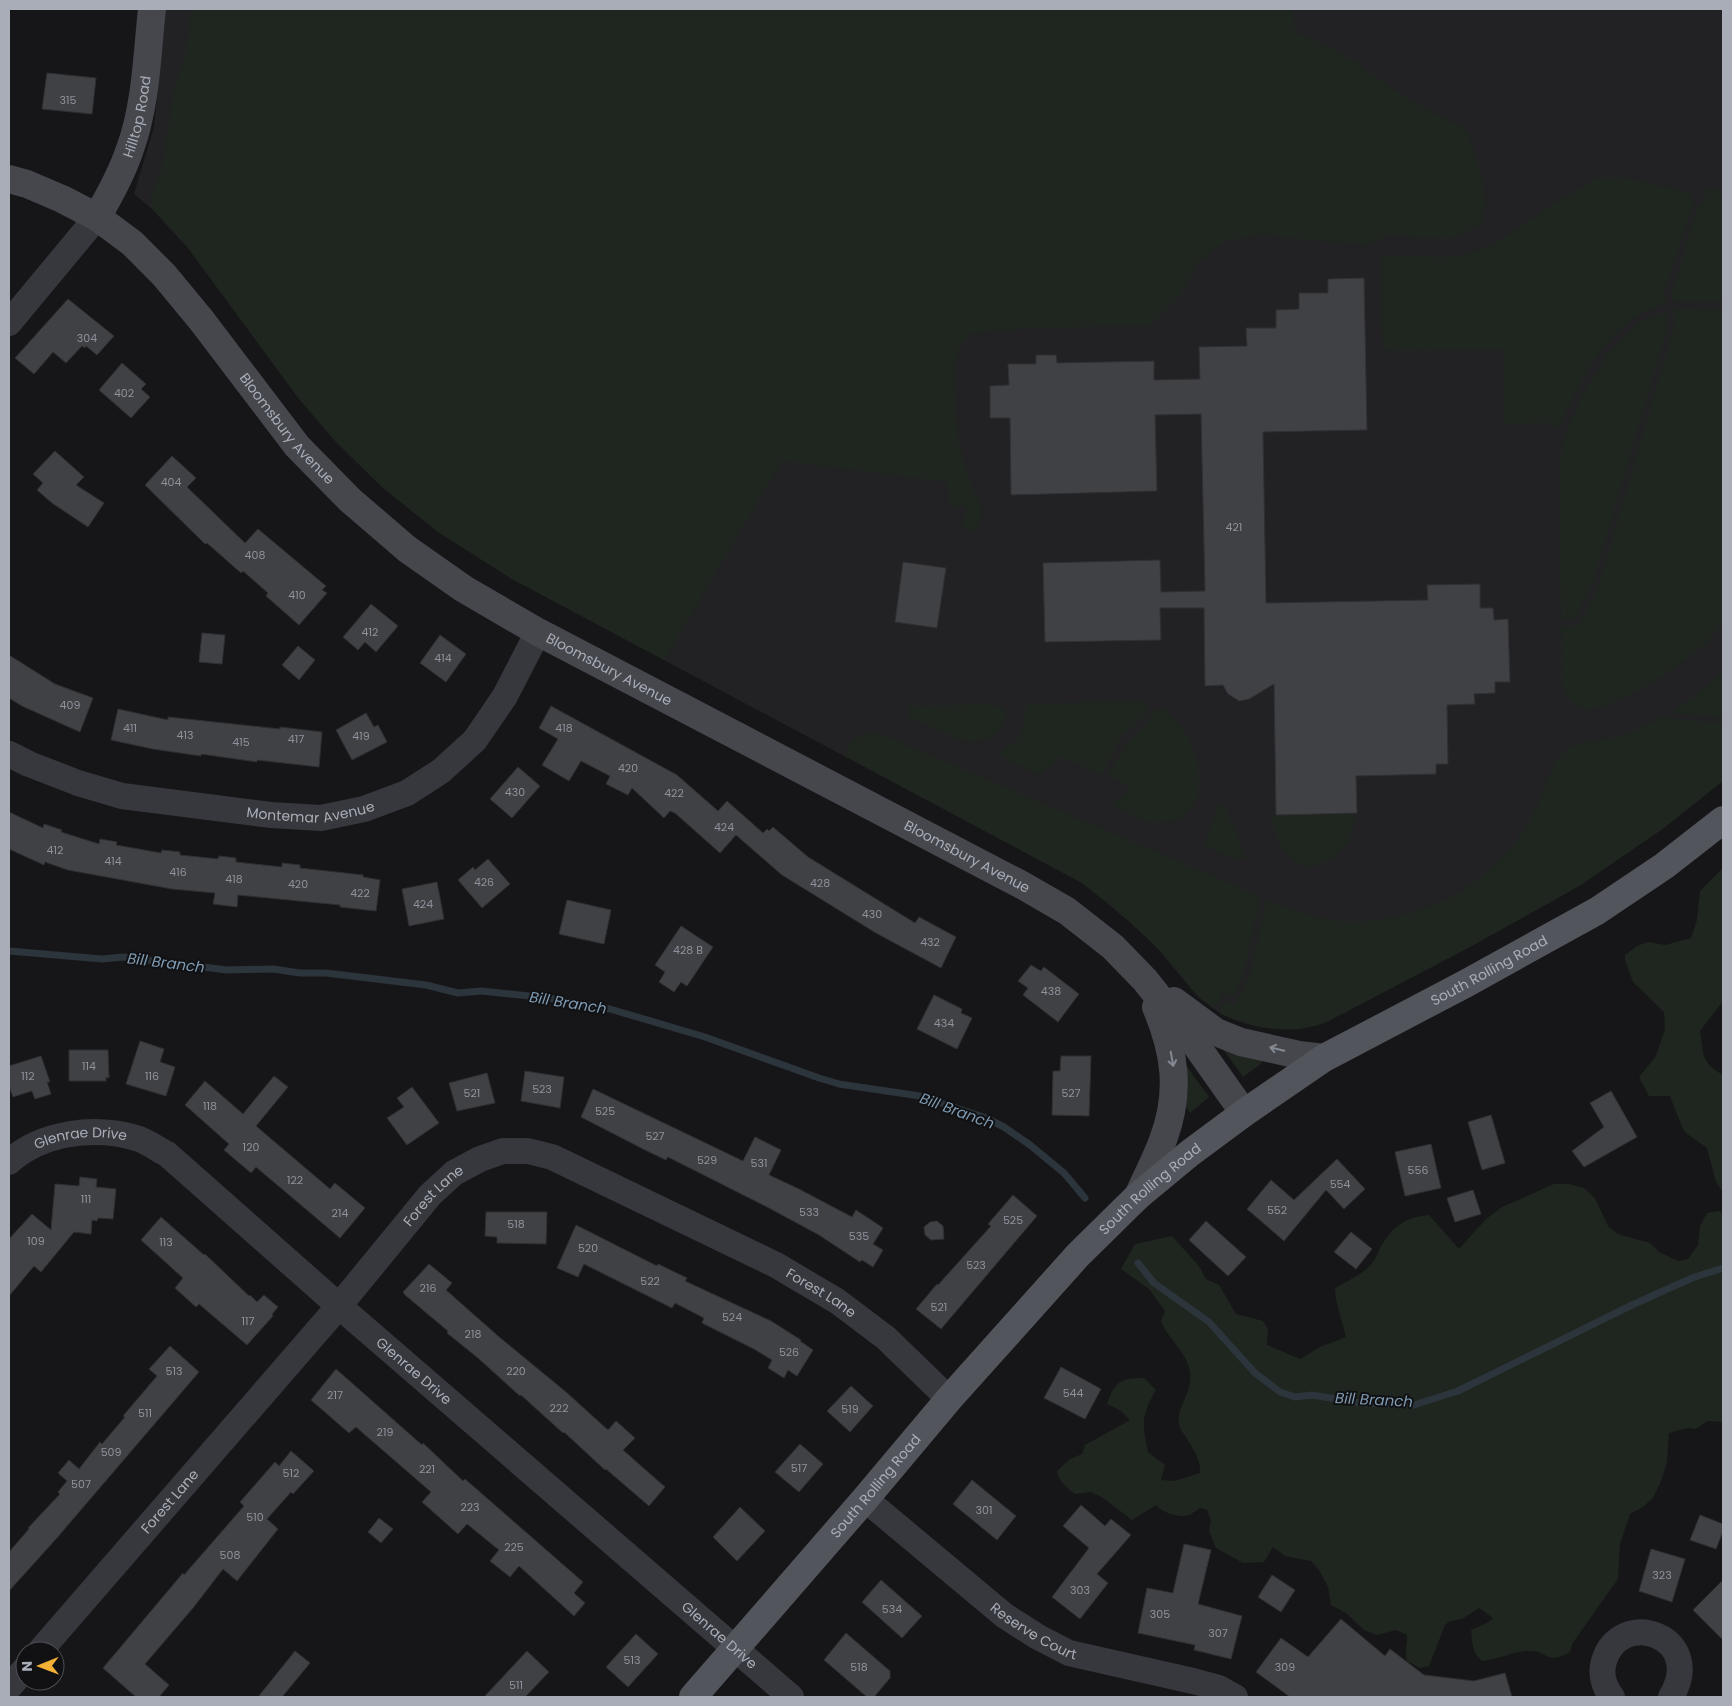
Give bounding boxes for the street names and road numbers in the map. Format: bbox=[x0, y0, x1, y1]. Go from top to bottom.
street label: Hilltop Road bbox=[118, 74, 156, 160]
street label: Bloomsbury Avenue bbox=[235, 369, 340, 489]
street label: Bloomsbury Avenue bbox=[543, 628, 676, 711]
street label: Montemar Avenue bbox=[245, 796, 378, 828]
street label: Bloomsbury Avenue bbox=[901, 815, 1034, 898]
street label: South Rolling Road bbox=[1427, 930, 1551, 1010]
street label: Glenrae Drive bbox=[31, 1122, 129, 1154]
street label: South Rolling Road bbox=[1094, 1138, 1205, 1239]
street label: Forest Lane bbox=[398, 1160, 467, 1231]
street label: Forest Lane bbox=[782, 1263, 861, 1322]
street label: Glenrae Drive bbox=[372, 1332, 456, 1409]
street label: South Rolling Road bbox=[826, 1430, 925, 1542]
street label: Forest Lane bbox=[136, 1465, 203, 1538]
street label: Glenrae Drive bbox=[677, 1597, 762, 1674]
street label: Reserve Court bbox=[986, 1598, 1078, 1664]

